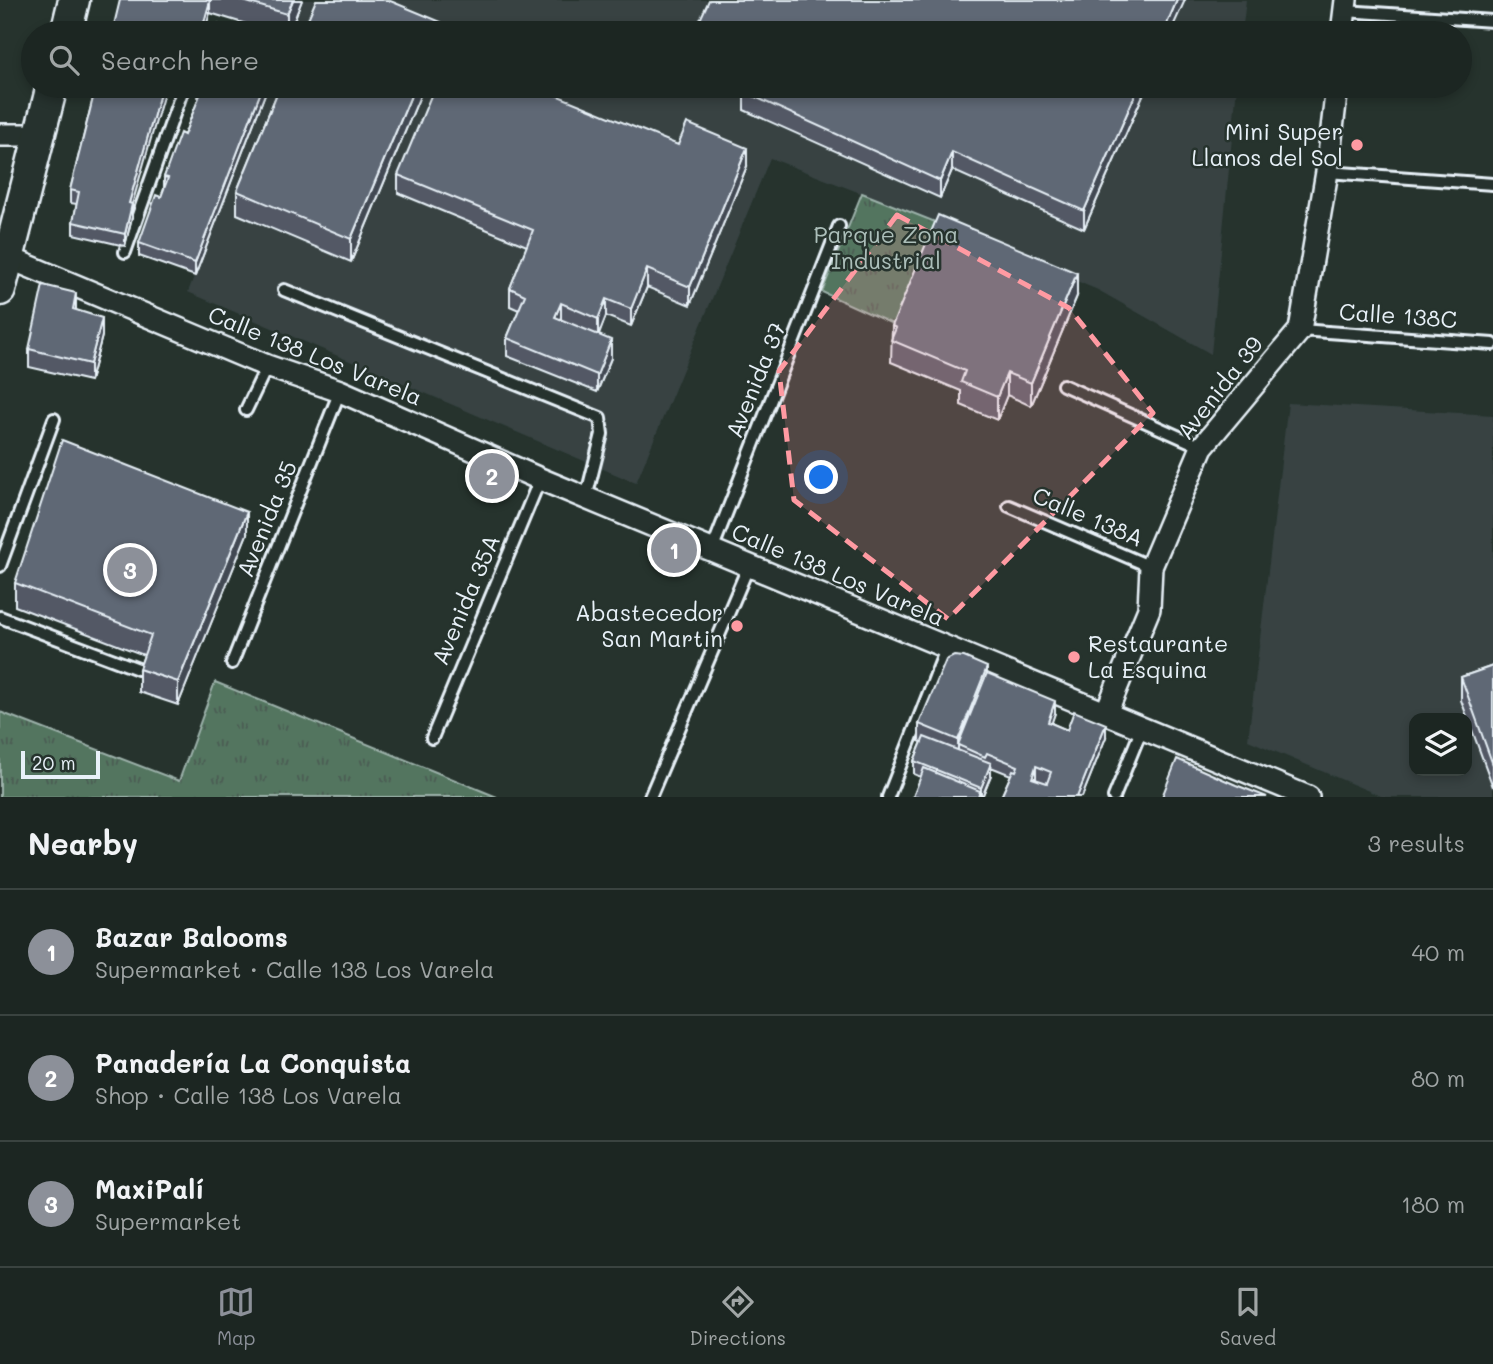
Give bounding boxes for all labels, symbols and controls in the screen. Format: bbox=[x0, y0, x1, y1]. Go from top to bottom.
search box bbox=[21, 21, 1472, 98]
icon: search bbox=[45, 41, 83, 79]
text: Search here bbox=[101, 43, 259, 77]
place label: Mini Super Llanos del Sol bbox=[1192, 116, 1343, 172]
marker: Mini Super Llanos del Sol bbox=[1349, 137, 1365, 153]
park label: Parque Zona Industrial bbox=[813, 219, 959, 275]
street label: Calle 138C bbox=[1338, 296, 1458, 334]
street label: Calle 138 Los Varela bbox=[204, 298, 427, 412]
street label: Avenida 37 bbox=[718, 317, 792, 442]
street label: Avenida 39 bbox=[1169, 330, 1269, 445]
pin: 2 bbox=[469, 450, 515, 502]
street label: Avenida 35 bbox=[229, 456, 303, 581]
your location bbox=[804, 460, 838, 494]
street label: Calle 138A bbox=[1028, 479, 1148, 553]
street label: Calle 138 Los Varela bbox=[727, 516, 949, 632]
pin: 1 bbox=[651, 524, 697, 576]
street label: Avenida 35A bbox=[424, 530, 506, 669]
pin: 3 bbox=[107, 544, 153, 596]
place label: Abastecedor San Martin bbox=[575, 597, 723, 653]
marker: Abastecedor San Martin bbox=[729, 618, 745, 634]
place label: Restaurante La Esquina bbox=[1088, 628, 1228, 684]
marker: Restaurante La Esquina bbox=[1066, 649, 1082, 665]
map controls bbox=[1409, 713, 1472, 776]
button: layers bbox=[1409, 713, 1472, 776]
scale bar bbox=[21, 748, 100, 780]
text: 20 m bbox=[32, 750, 76, 775]
text: Nearby bbox=[28, 823, 138, 863]
text: 3 results bbox=[1368, 828, 1465, 858]
text: Bazar Balooms bbox=[95, 920, 288, 954]
text: 1 bbox=[46, 937, 56, 967]
text: 40 m bbox=[1412, 937, 1465, 967]
text: Supermarket · Calle 138 Los Varela bbox=[95, 954, 494, 984]
text: Panadería La Conquista bbox=[95, 1046, 411, 1080]
text: 2 bbox=[45, 1063, 57, 1093]
text: 80 m bbox=[1411, 1063, 1465, 1093]
text: Shop · Calle 138 Los Varela bbox=[95, 1080, 402, 1110]
text: MaxiPalí bbox=[95, 1172, 204, 1206]
text: 3 bbox=[44, 1189, 58, 1219]
text: 180 m bbox=[1401, 1189, 1465, 1219]
text: Supermarket bbox=[95, 1206, 241, 1236]
tab: Map bbox=[217, 1283, 256, 1350]
tab: Directions bbox=[689, 1283, 786, 1350]
tab: Saved bbox=[1220, 1283, 1276, 1350]

